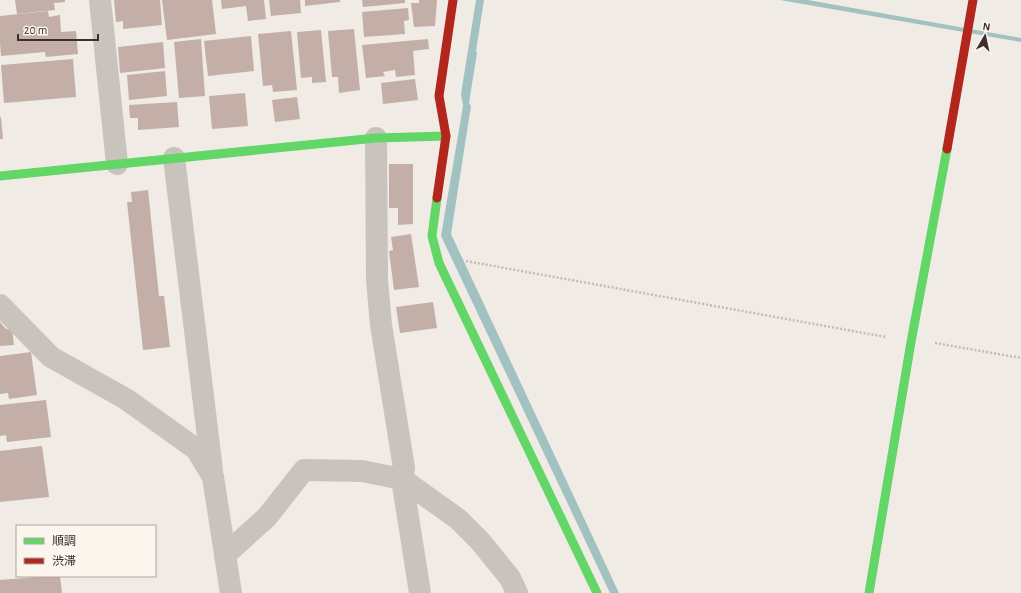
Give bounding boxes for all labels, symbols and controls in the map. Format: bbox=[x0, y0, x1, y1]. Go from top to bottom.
scale bar bbox=[18, 16, 98, 42]
north arrow bbox=[965, 16, 1005, 56]
text: N bbox=[982, 21, 991, 33]
text: 20 m bbox=[24, 24, 47, 36]
legend bbox=[16, 525, 156, 577]
text: 順調 bbox=[52, 535, 76, 547]
text: 渋滞 bbox=[52, 555, 76, 567]

